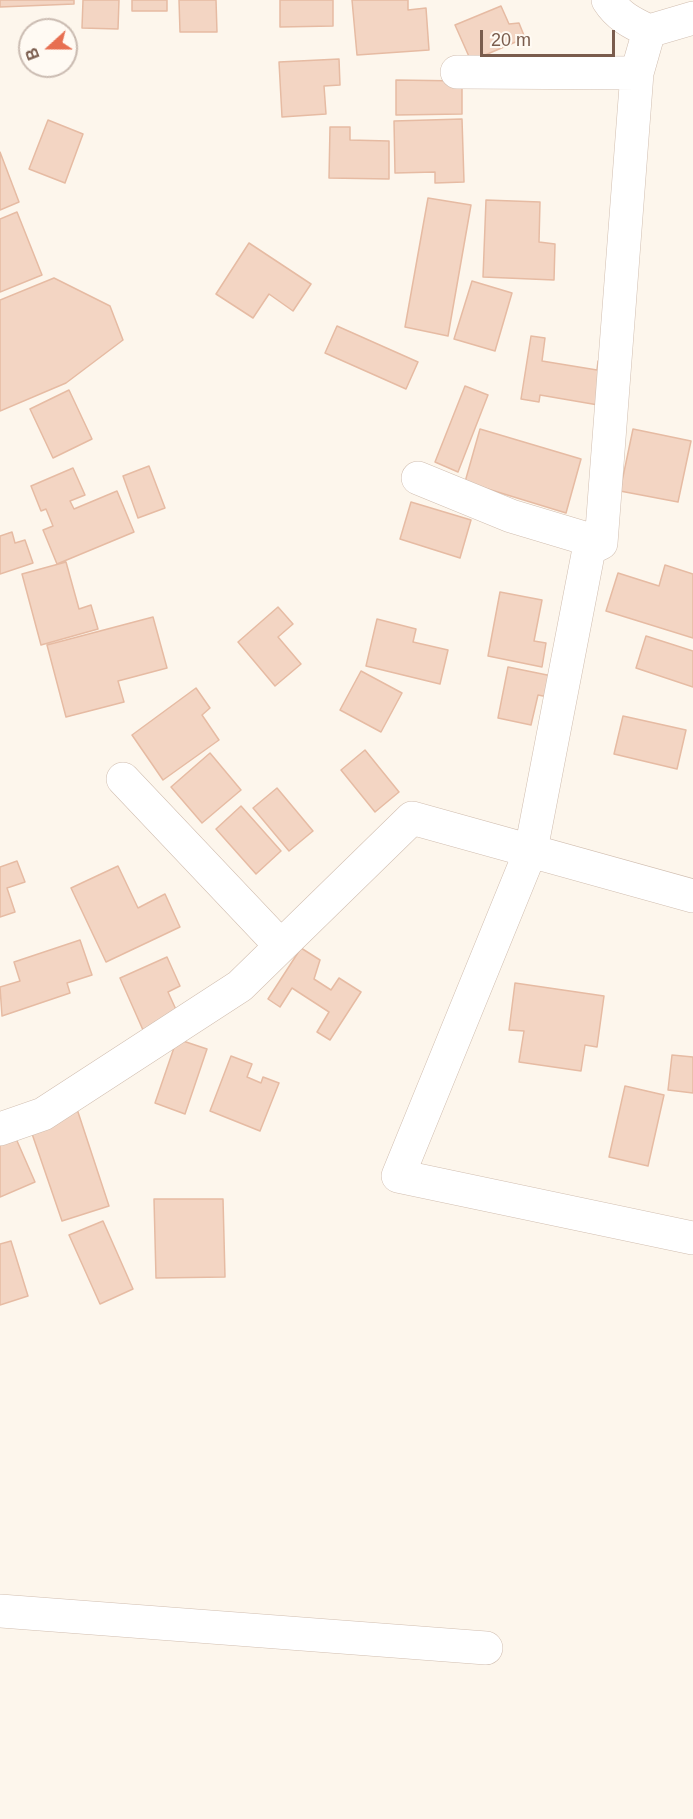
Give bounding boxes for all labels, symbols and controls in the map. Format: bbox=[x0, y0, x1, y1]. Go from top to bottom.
north arrow bbox=[18, 18, 78, 78]
scale bar bbox=[483, 18, 618, 56]
text: 20 m bbox=[491, 30, 531, 50]
text: B bbox=[23, 45, 43, 62]

